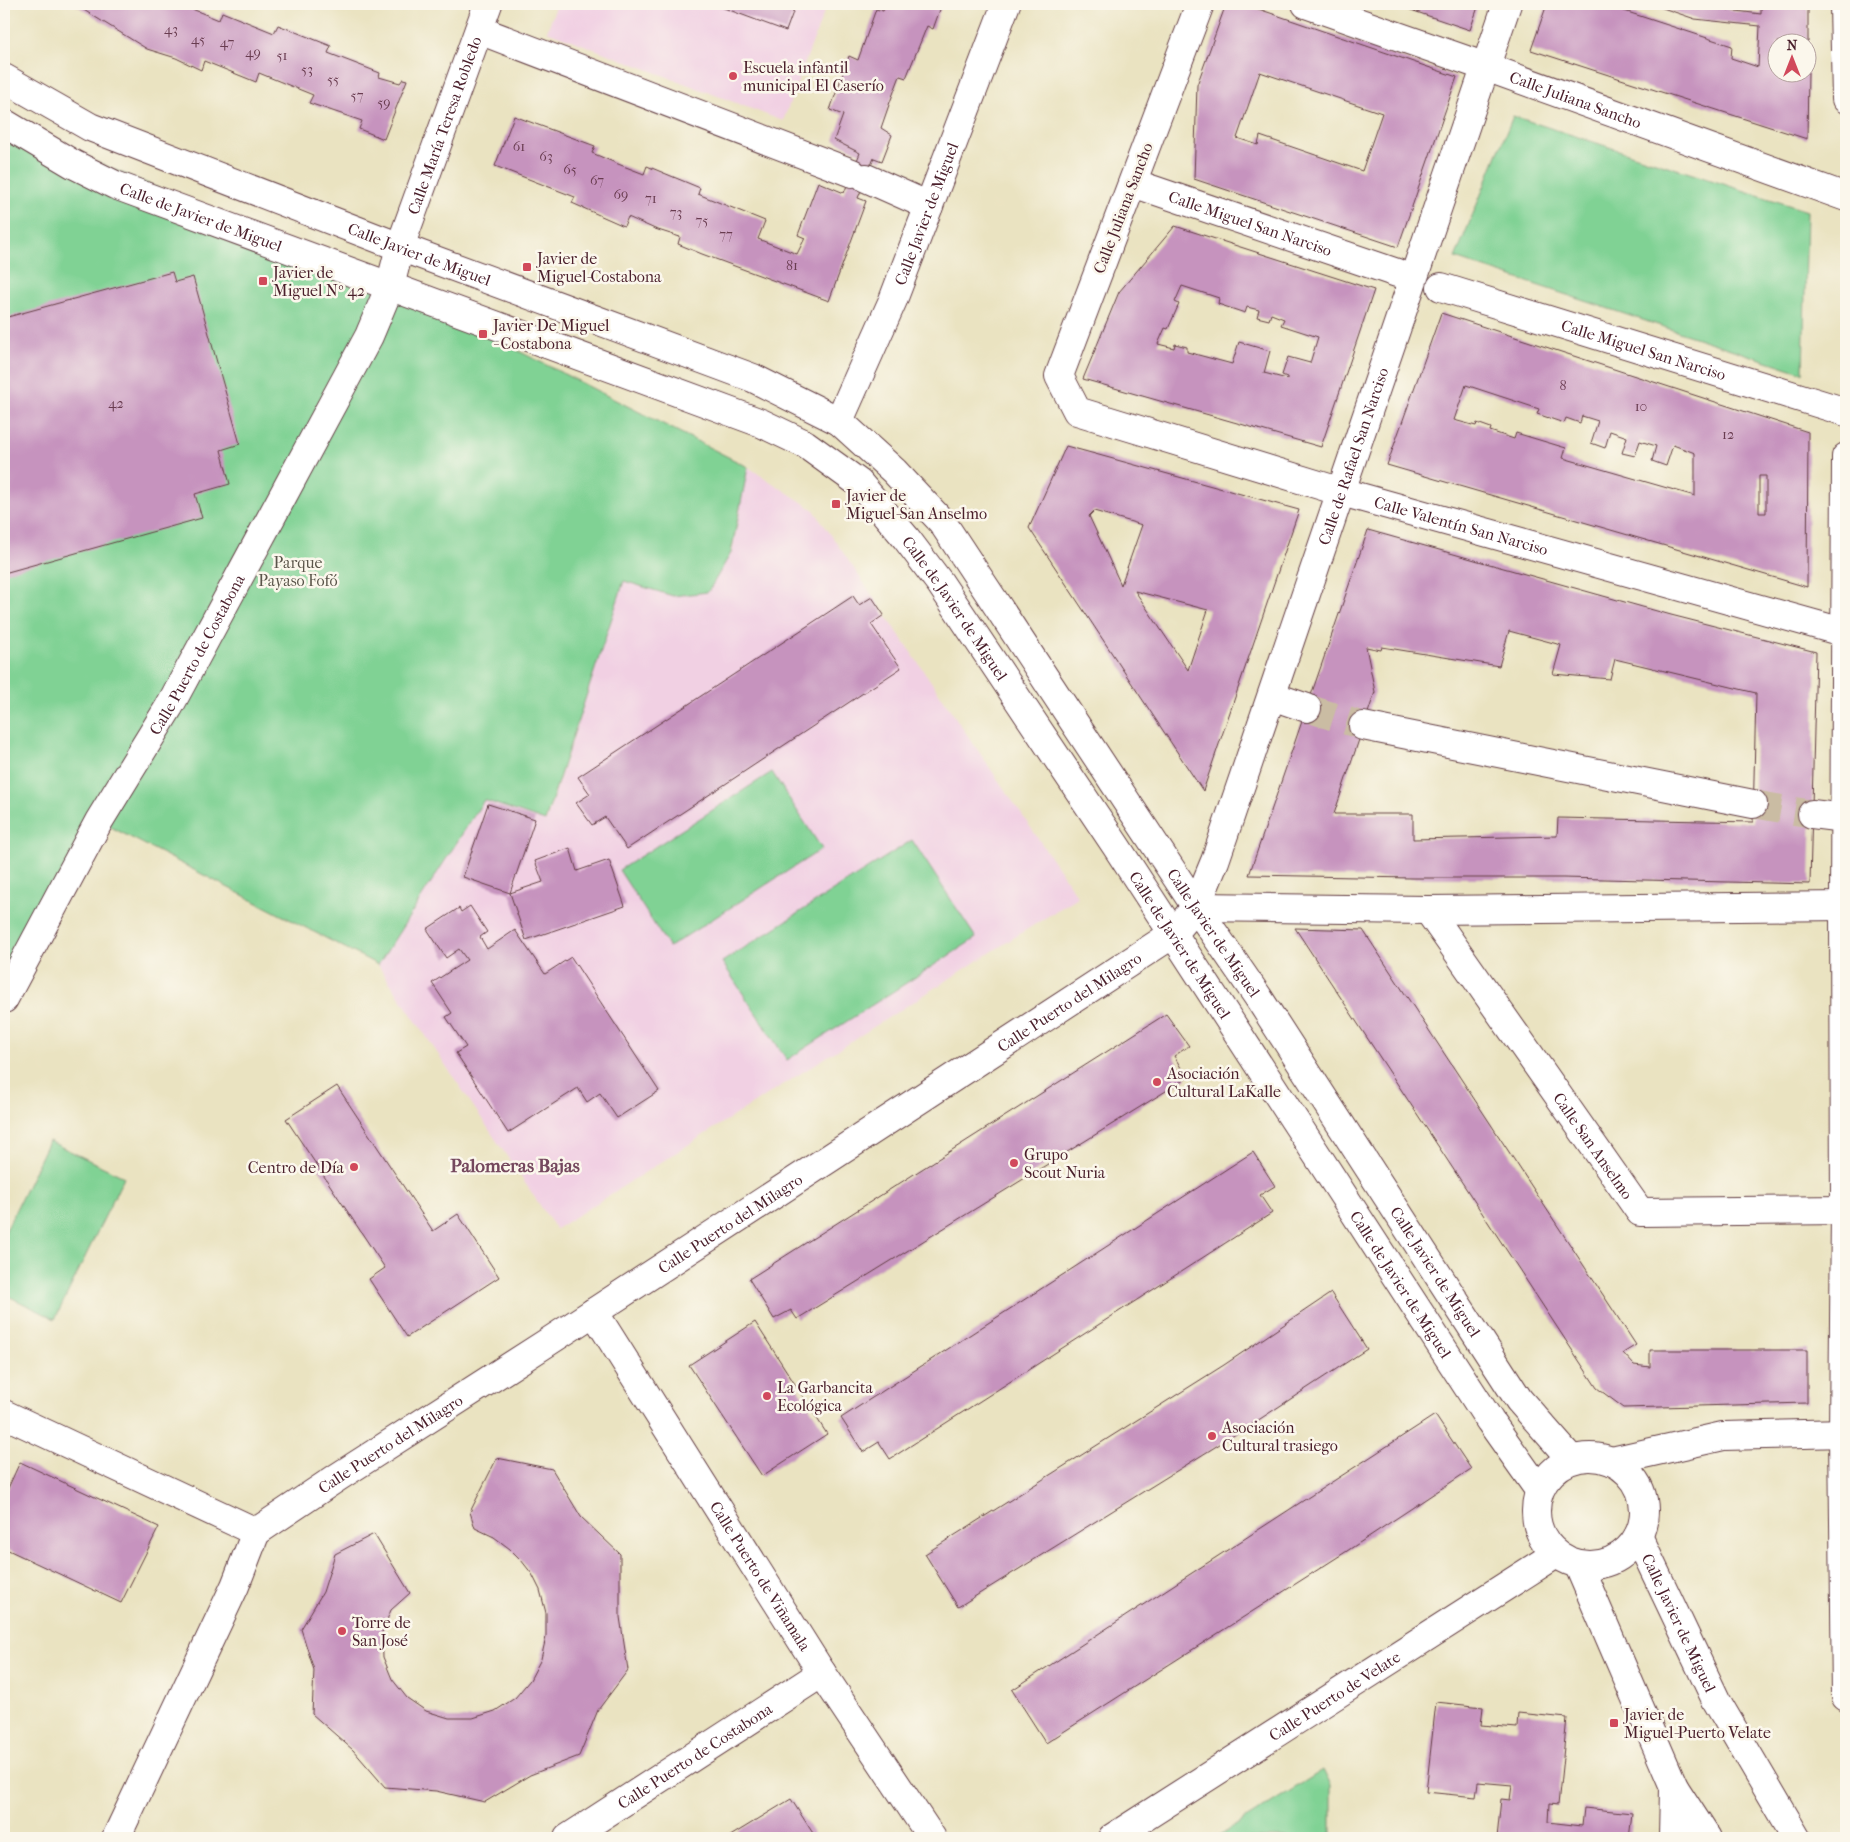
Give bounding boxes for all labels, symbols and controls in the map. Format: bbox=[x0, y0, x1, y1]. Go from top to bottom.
house number: 43 bbox=[164, 21, 178, 38]
house number: 45 bbox=[191, 31, 205, 48]
north arrow bbox=[1768, 32, 1818, 82]
street label: Calle María Teresa Robledo bbox=[403, 33, 485, 217]
house number: 47 bbox=[220, 34, 235, 51]
text: N bbox=[1787, 37, 1798, 54]
house number: 49 bbox=[245, 44, 261, 61]
house number: 51 bbox=[276, 47, 288, 64]
place label: Escuela infantil municipal El Caserío bbox=[743, 58, 884, 95]
house number: 53 bbox=[301, 61, 313, 78]
street label: Calle Juliana Sancho bbox=[1507, 67, 1644, 132]
marker: Escuela infantil municipal El Caserío bbox=[727, 70, 739, 82]
house number: 55 bbox=[327, 71, 339, 88]
house number: 57 bbox=[351, 87, 364, 104]
house number: 59 bbox=[377, 94, 391, 111]
house number: 61 bbox=[513, 138, 525, 155]
street label: Calle Javier de Miguel bbox=[890, 139, 962, 288]
street label: Calle Juliana Sancho bbox=[1089, 140, 1157, 276]
house number: 63 bbox=[539, 148, 553, 165]
house number: 65 bbox=[563, 161, 577, 178]
house number: 67 bbox=[590, 172, 604, 189]
street label: Calle de Javier de Miguel bbox=[117, 178, 285, 255]
house number: 69 bbox=[614, 186, 628, 203]
street label: Calle Miguel San Narciso bbox=[1166, 186, 1335, 260]
house number: 71 bbox=[645, 190, 657, 207]
house number: 73 bbox=[670, 204, 682, 221]
house number: 75 bbox=[696, 212, 708, 229]
street label: Calle Javier de Miguel bbox=[345, 218, 494, 290]
house number: 77 bbox=[719, 226, 733, 243]
place label: Javier de Miguel-Costabona bbox=[535, 249, 662, 286]
house number: 81 bbox=[786, 257, 798, 274]
marker: Javier de Miguel-Costabona bbox=[521, 261, 533, 273]
place label: Javier de Miguel Nº 42 bbox=[271, 263, 365, 300]
marker: Javier de Miguel Nº 42 bbox=[257, 275, 269, 287]
street label: Calle Miguel San Narciso bbox=[1559, 315, 1728, 384]
place label: Javier De Miguel - Costabona bbox=[491, 316, 610, 353]
marker: Javier De Miguel - Costabona bbox=[477, 328, 489, 340]
street label: Calle de Rafael San Narciso bbox=[1314, 365, 1392, 547]
house number: 8 bbox=[1559, 377, 1567, 394]
house number: 42 bbox=[108, 395, 124, 412]
house number: 10 bbox=[1635, 398, 1647, 415]
house number: 12 bbox=[1722, 426, 1734, 443]
place label: Javier de Miguel-San Anselmo bbox=[844, 486, 987, 523]
street label: Calle Valentín San Narciso bbox=[1372, 492, 1550, 559]
marker: Javier de Miguel-San Anselmo bbox=[830, 498, 842, 510]
street label: Calle de Javier de Miguel bbox=[898, 532, 1012, 684]
park label: Parque Payaso Fofó bbox=[258, 553, 338, 590]
street label: Calle Puerto de Costabona bbox=[145, 570, 249, 738]
street label: Calle Javier de Miguel bbox=[1164, 865, 1265, 1001]
street label: Calle de Javier de Miguel bbox=[1126, 868, 1235, 1022]
street label: Calle Puerto del Milagro bbox=[994, 948, 1145, 1056]
place label: Asociación Cultural LaKalle bbox=[1166, 1064, 1281, 1101]
marker: Asociación Cultural LaKalle bbox=[1151, 1076, 1163, 1088]
street label: Calle San Anselmo bbox=[1550, 1089, 1637, 1203]
place label: Grupo Scout Nuria bbox=[1024, 1145, 1106, 1182]
district label: Palomeras Bajas bbox=[450, 1155, 580, 1177]
marker: Grupo Scout Nuria bbox=[1008, 1157, 1020, 1169]
place label: Centro de Día bbox=[248, 1158, 345, 1177]
marker: Centro de Día bbox=[348, 1161, 360, 1173]
street label: Calle Puerto del Milagro bbox=[654, 1169, 806, 1277]
street label: Calle Javier de Miguel bbox=[1387, 1203, 1485, 1341]
street label: Calle de Javier de Miguel bbox=[1346, 1207, 1456, 1362]
place label: La Garbancita Ecológica bbox=[777, 1378, 873, 1415]
street label: Calle Puerto del Milagro bbox=[314, 1390, 466, 1497]
marker: La Garbancita Ecológica bbox=[761, 1390, 773, 1402]
place label: Asociación Cultural trasiego bbox=[1221, 1418, 1338, 1455]
marker: Asociación Cultural trasiego bbox=[1206, 1430, 1218, 1442]
street label: Calle Puerto de Viñamala bbox=[706, 1497, 815, 1655]
street label: Calle Javier de Miguel bbox=[1638, 1550, 1721, 1696]
place label: Torre de San José bbox=[352, 1613, 411, 1650]
marker: Torre de San José bbox=[336, 1625, 348, 1637]
street label: Calle Puerto de Velate bbox=[1265, 1647, 1404, 1745]
street label: Calle Puerto de Costabona bbox=[614, 1698, 776, 1813]
place label: Javier de Miguel-Puerto Velate bbox=[1622, 1705, 1771, 1742]
marker: Javier de Miguel-Puerto Velate bbox=[1608, 1717, 1620, 1729]

